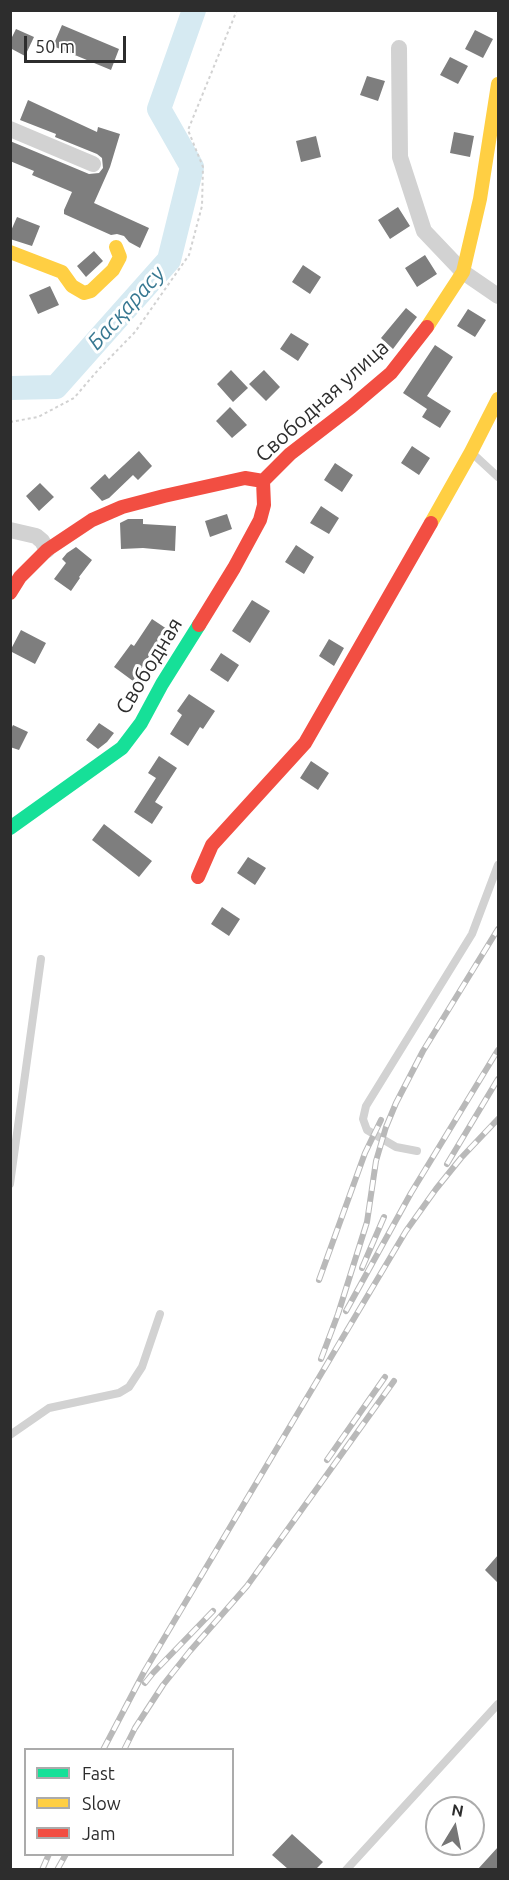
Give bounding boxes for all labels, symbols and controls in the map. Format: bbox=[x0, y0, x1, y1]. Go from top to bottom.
scale bar bbox=[27, 24, 129, 62]
text: 50 m bbox=[35, 36, 75, 56]
water label: Басқарасу bbox=[82, 261, 170, 355]
street label: Свободная улица bbox=[250, 335, 394, 467]
street label: Свободная bbox=[110, 613, 188, 719]
legend bbox=[24, 1748, 234, 1856]
text: Fast bbox=[82, 1763, 115, 1783]
text: Slow bbox=[82, 1793, 121, 1813]
north arrow bbox=[425, 1796, 485, 1856]
text: N bbox=[450, 1800, 465, 1820]
text: Jam bbox=[82, 1823, 116, 1843]

